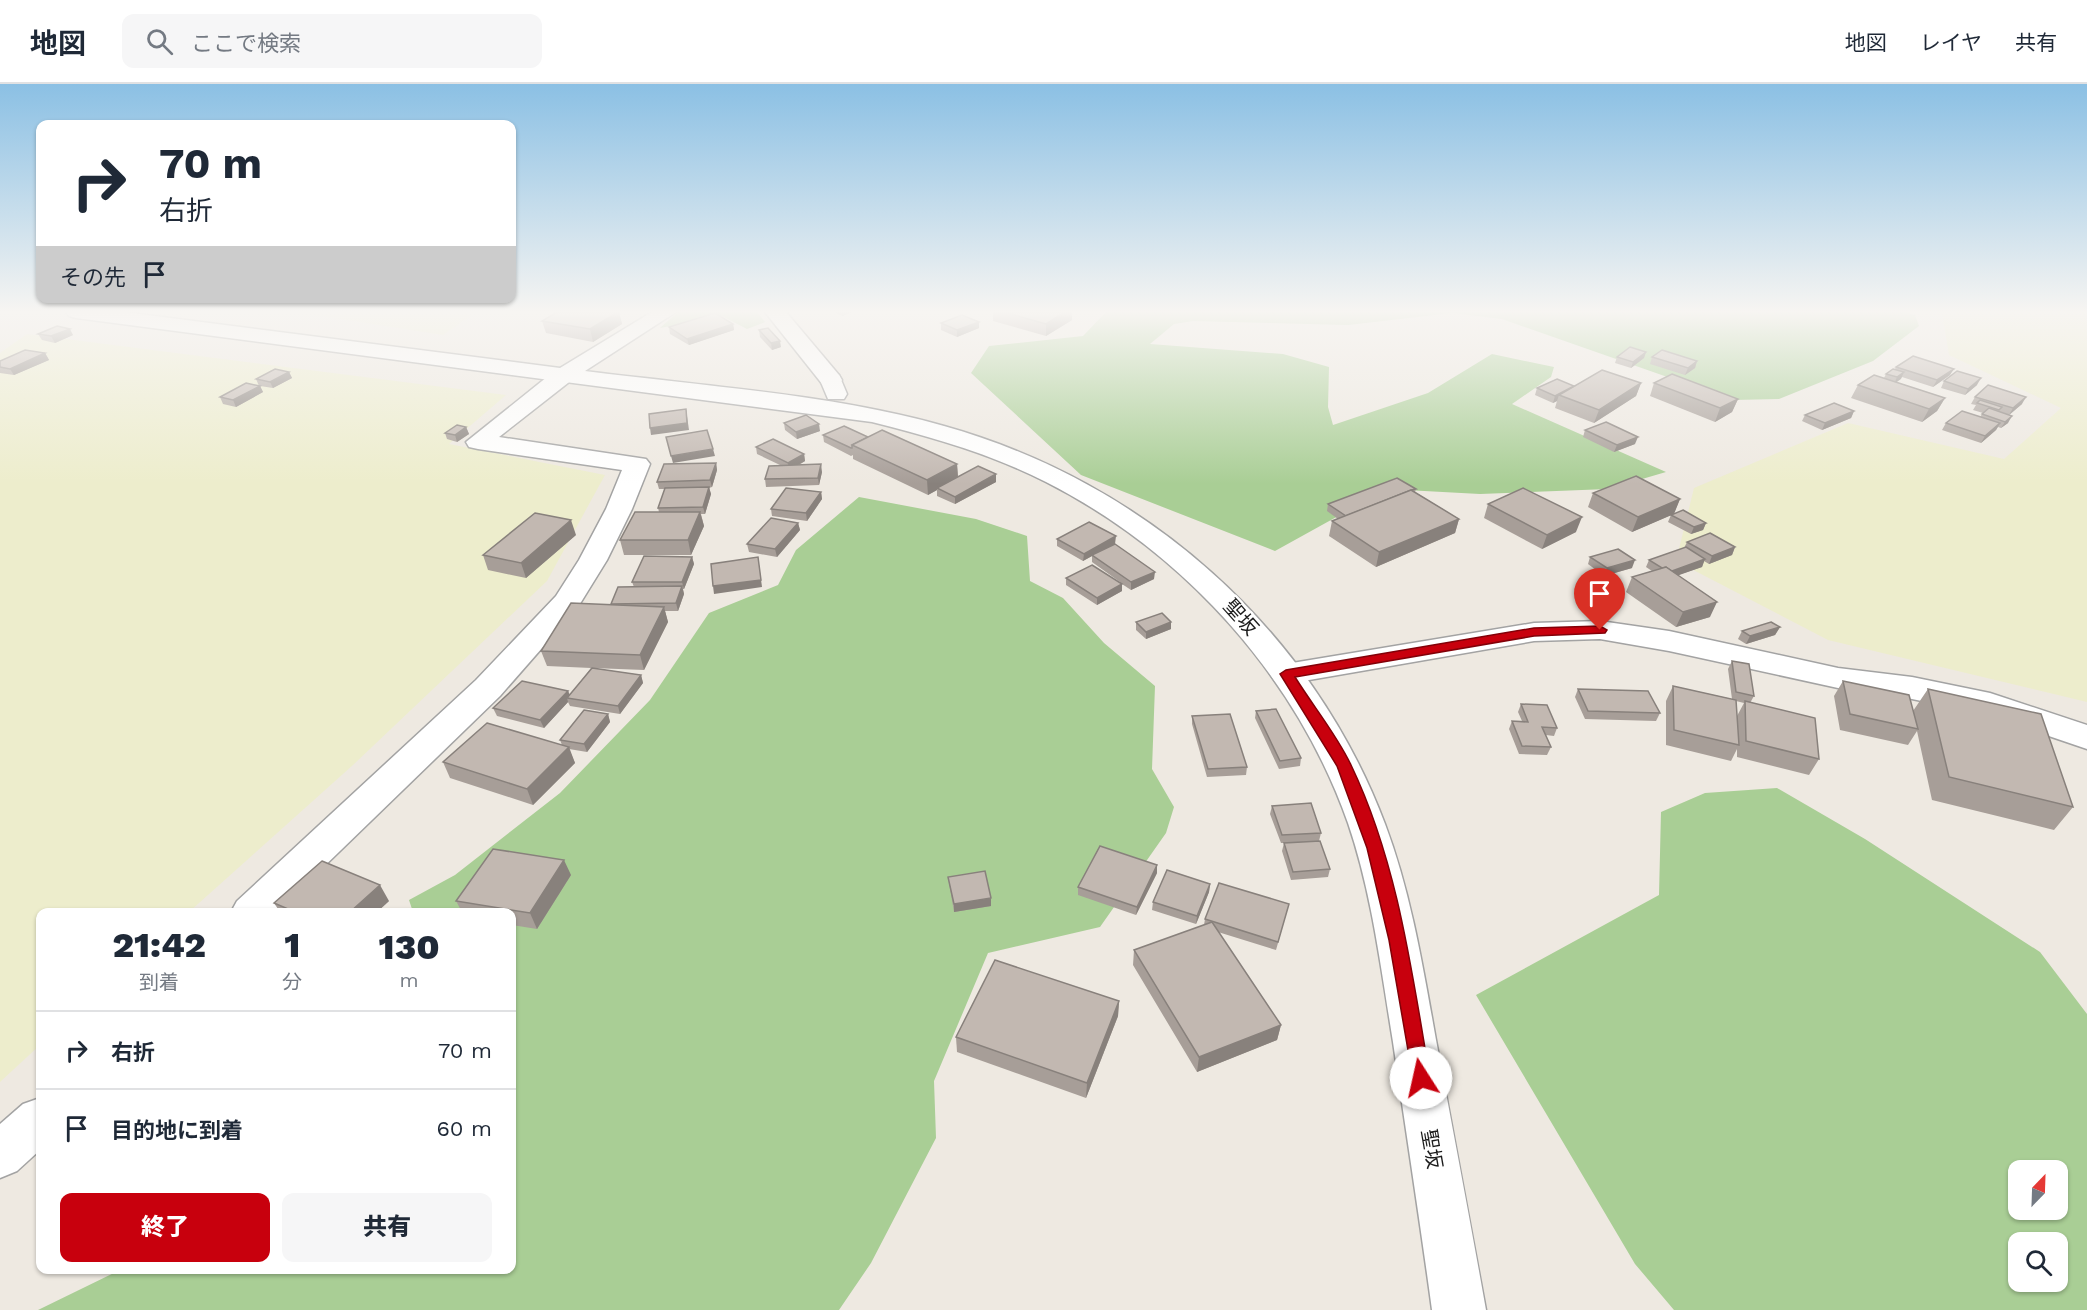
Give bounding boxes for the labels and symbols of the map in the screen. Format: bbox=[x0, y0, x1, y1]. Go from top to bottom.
pin bbox=[1574, 568, 1625, 630]
street label: 聖坂 bbox=[1219, 594, 1263, 640]
position arrow bbox=[1389, 1046, 1453, 1110]
street label: 聖坂 bbox=[1417, 1127, 1447, 1171]
north arrow bbox=[2008, 1160, 2068, 1220]

